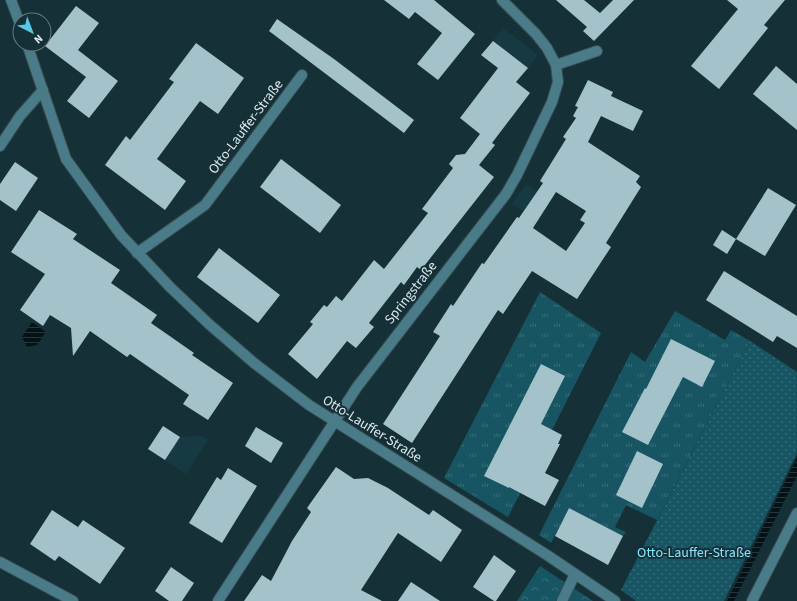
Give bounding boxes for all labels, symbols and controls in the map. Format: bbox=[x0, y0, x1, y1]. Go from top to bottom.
north arrow bbox=[12, 12, 52, 52]
text: N bbox=[31, 31, 46, 47]
street label: Otto-Lauffer-Straße bbox=[204, 76, 288, 178]
street label: Springstraße bbox=[380, 257, 442, 329]
street label: Otto-Lauffer-Straße bbox=[318, 390, 426, 468]
park label: Otto-Lauffer-Straße bbox=[637, 543, 751, 563]

